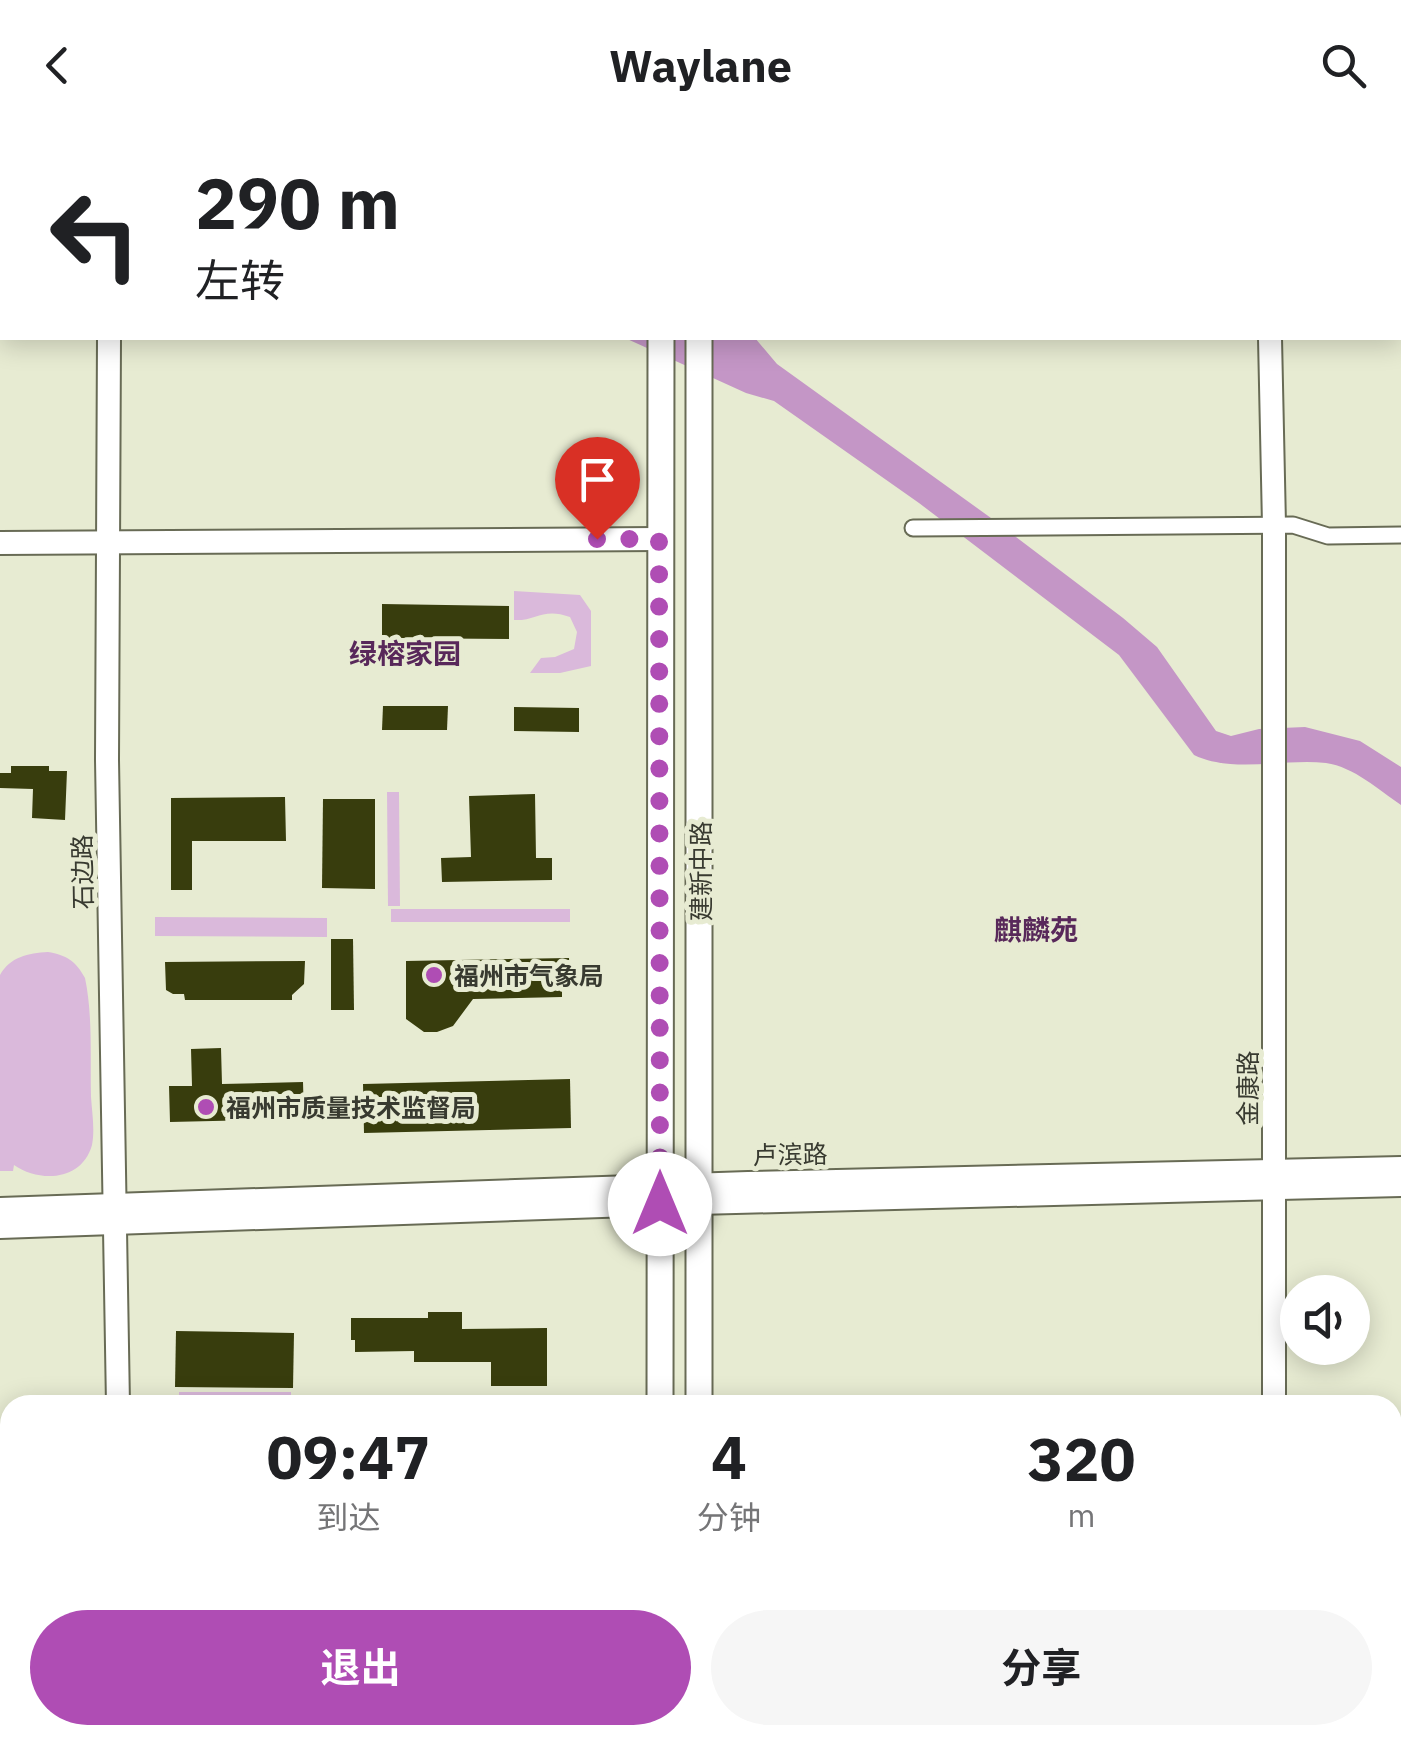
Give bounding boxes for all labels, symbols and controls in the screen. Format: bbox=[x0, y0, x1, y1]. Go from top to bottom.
text: Waylane bbox=[609, 36, 792, 94]
icon: back bbox=[30, 38, 85, 93]
icon: search bbox=[1316, 38, 1371, 93]
text: 290 m bbox=[195, 157, 400, 248]
icon: left bbox=[30, 170, 160, 300]
text: 左转 bbox=[195, 251, 285, 309]
pin bbox=[555, 437, 640, 540]
icon: arrive bbox=[570, 452, 625, 507]
district label: 绿榕家园 bbox=[349, 635, 461, 672]
street label: 建新中路 bbox=[684, 821, 717, 921]
street label: 石边路 bbox=[65, 834, 99, 910]
district label: 麒麟苑 bbox=[994, 911, 1078, 948]
place label: 福州市气象局 bbox=[454, 959, 604, 992]
marker: 福州市气象局 bbox=[423, 964, 445, 986]
street label: 金康路 bbox=[1231, 1050, 1264, 1126]
place label: 福州市质量技术监督局 bbox=[226, 1091, 476, 1124]
marker: 福州市质量技术监督局 bbox=[195, 1096, 217, 1118]
street label: 卢滨路 bbox=[752, 1137, 828, 1171]
position arrow bbox=[608, 1152, 712, 1256]
map controls bbox=[1280, 1275, 1370, 1365]
button: sound bbox=[1280, 1275, 1370, 1365]
text: 09:47 bbox=[267, 1417, 430, 1496]
text: 4 bbox=[711, 1417, 747, 1496]
text: 320 bbox=[1027, 1419, 1135, 1498]
text: m bbox=[1067, 1494, 1095, 1536]
text: 到达 bbox=[316, 1496, 380, 1538]
text: 分钟 bbox=[697, 1496, 761, 1538]
button: 退出 bbox=[30, 1610, 691, 1725]
button: 分享 bbox=[711, 1610, 1372, 1725]

